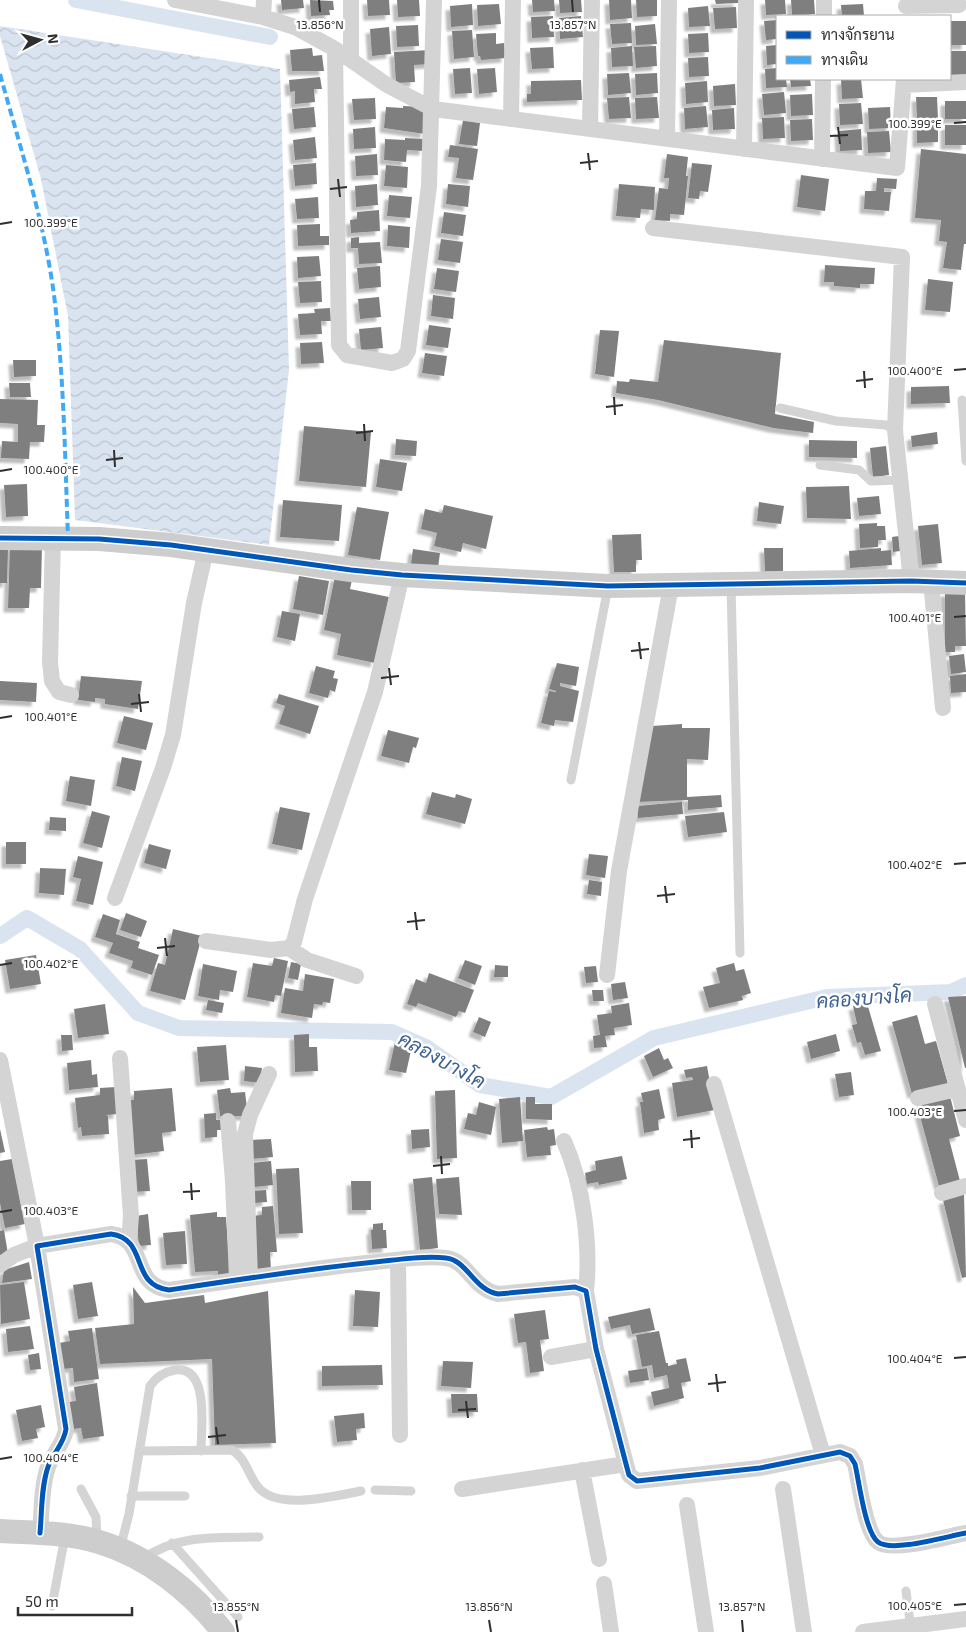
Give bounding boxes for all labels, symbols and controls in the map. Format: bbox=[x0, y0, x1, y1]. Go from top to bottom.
north arrow bbox=[15, 15, 65, 65]
legend bbox=[776, 15, 951, 80]
text: 13.856°N bbox=[296, 17, 344, 31]
text: 13.857°N bbox=[550, 17, 596, 31]
text: ทางจักรยาน bbox=[821, 25, 895, 43]
text: N bbox=[44, 33, 62, 45]
text: ทางเดิน bbox=[821, 50, 868, 68]
text: 100.399°E bbox=[888, 116, 942, 130]
text: 100.399°E bbox=[24, 215, 78, 229]
text: 100.400°E bbox=[888, 363, 943, 377]
text: 100.400°E bbox=[24, 462, 79, 476]
text: 100.401°E bbox=[889, 610, 941, 624]
text: 100.401°E bbox=[25, 709, 77, 723]
text: 100.402°E bbox=[888, 857, 942, 871]
text: 100.402°E bbox=[24, 956, 78, 970]
water label: คลองบางโค bbox=[815, 982, 913, 1012]
water label: คลองบางโค bbox=[395, 1025, 490, 1093]
text: 100.403°E bbox=[888, 1104, 942, 1118]
text: 100.403°E bbox=[24, 1203, 78, 1217]
text: 100.404°E bbox=[888, 1351, 943, 1365]
text: 100.404°E bbox=[24, 1450, 79, 1464]
scale bar bbox=[18, 1584, 131, 1616]
text: 50 m bbox=[25, 1592, 59, 1610]
text: 100.405°E bbox=[888, 1598, 942, 1612]
text: 13.855°N bbox=[212, 1599, 260, 1613]
text: 13.856°N bbox=[465, 1599, 513, 1613]
text: 13.857°N bbox=[719, 1599, 765, 1613]

